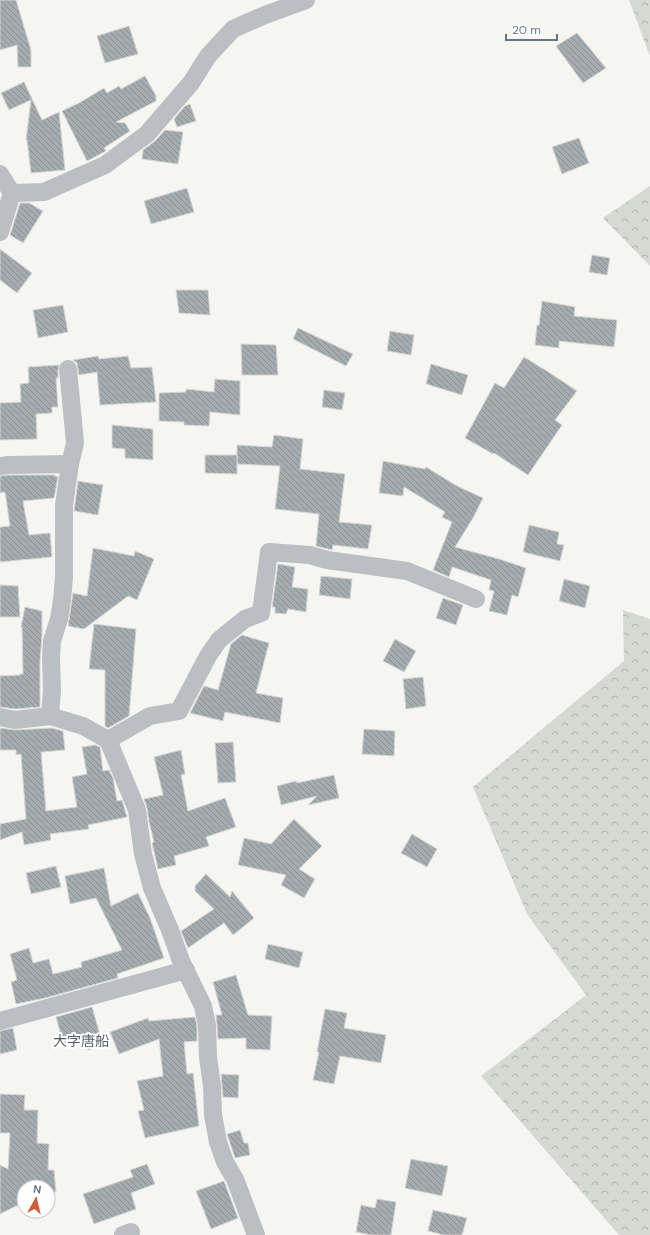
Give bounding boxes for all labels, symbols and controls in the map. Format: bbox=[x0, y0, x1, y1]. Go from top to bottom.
scale bar bbox=[506, 16, 557, 42]
text: 20 m bbox=[512, 22, 541, 38]
district label: 大字唐船 bbox=[53, 1032, 109, 1050]
north arrow bbox=[16, 1179, 56, 1219]
text: N bbox=[32, 1182, 42, 1197]

